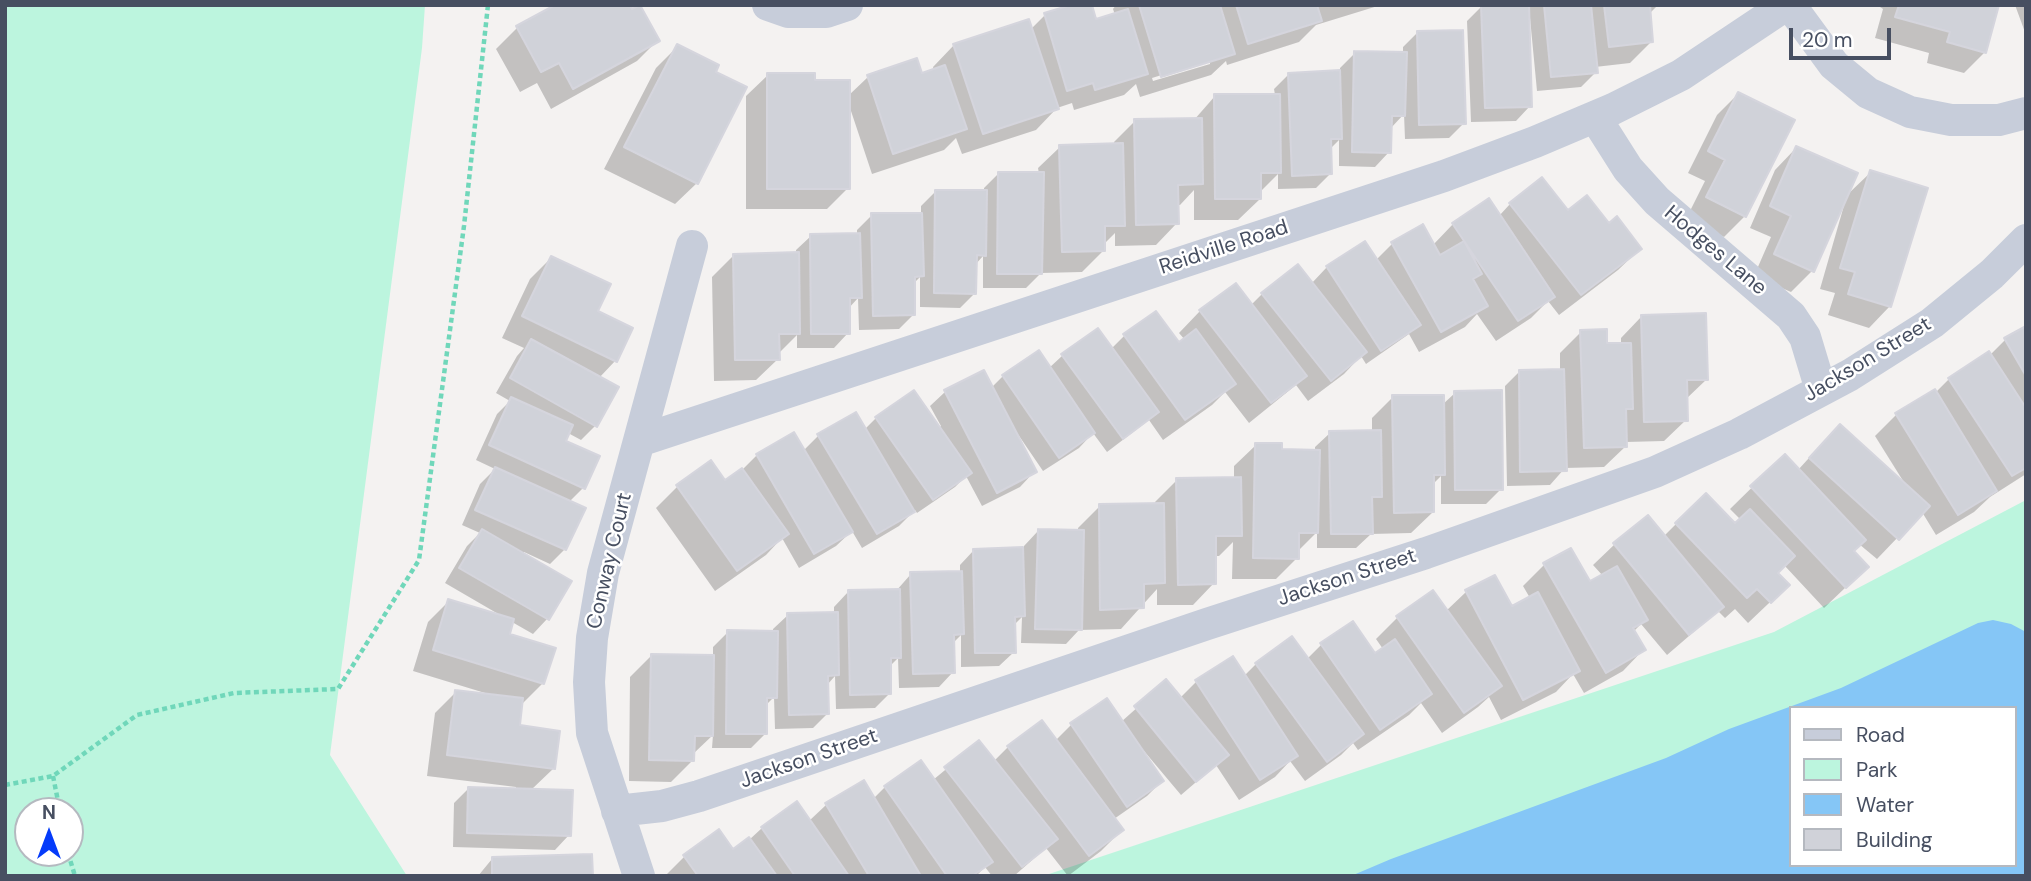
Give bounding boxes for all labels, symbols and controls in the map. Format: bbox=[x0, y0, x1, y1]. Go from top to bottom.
scale bar bbox=[1793, 14, 1895, 58]
text: 20 m bbox=[1802, 26, 1853, 54]
street label: Hodges Lane bbox=[1659, 201, 1771, 301]
street label: Reidville Road bbox=[1156, 215, 1292, 281]
street label: Jackson Street bbox=[1800, 312, 1936, 408]
street label: Conway Court bbox=[582, 490, 638, 632]
street label: Jackson Street bbox=[1275, 544, 1419, 612]
legend bbox=[1790, 706, 2017, 867]
text: Road bbox=[1856, 721, 1905, 749]
street label: Jackson Street bbox=[737, 724, 881, 794]
text: Park bbox=[1856, 756, 1897, 784]
text: Water bbox=[1856, 791, 1914, 819]
north arrow bbox=[14, 797, 84, 867]
text: N bbox=[42, 800, 56, 825]
text: Building bbox=[1856, 826, 1932, 854]

